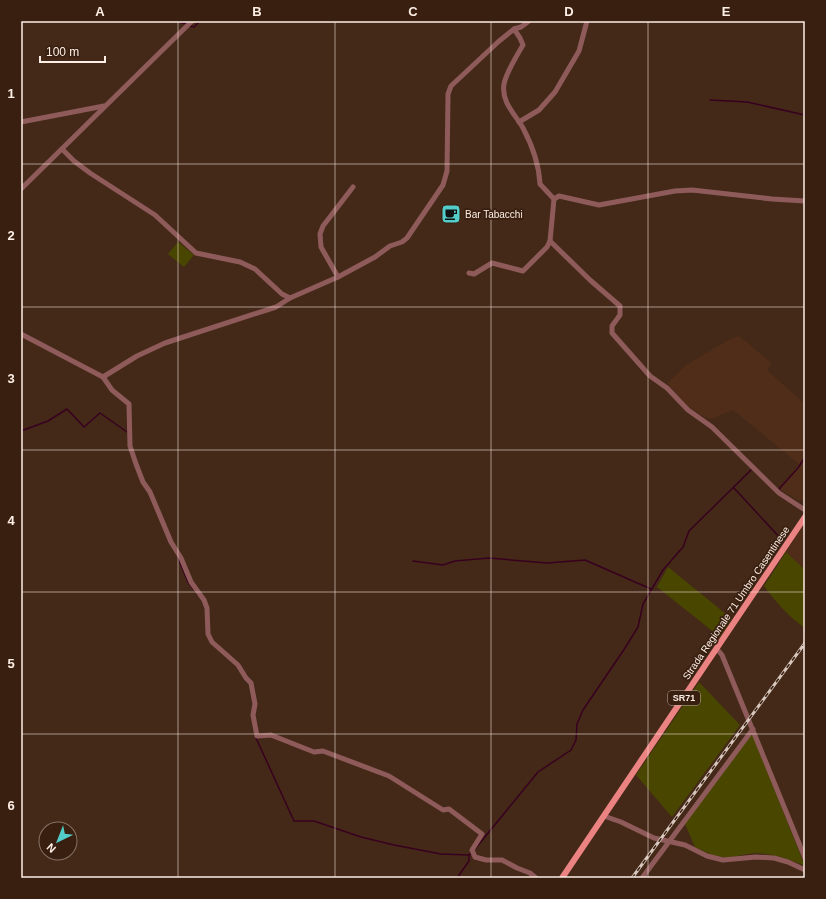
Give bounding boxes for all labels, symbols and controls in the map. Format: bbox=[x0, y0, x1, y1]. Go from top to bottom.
text: A bbox=[95, 4, 105, 19]
text: B bbox=[252, 4, 262, 19]
text: C bbox=[408, 4, 418, 19]
text: D bbox=[564, 4, 574, 19]
text: E bbox=[722, 4, 731, 19]
scale bar bbox=[40, 38, 105, 64]
text: 100 m bbox=[46, 45, 79, 59]
text: 1 bbox=[7, 86, 15, 101]
cafe icon: Bar Tabacchi bbox=[440, 203, 462, 225]
place label: Bar Tabacchi bbox=[465, 209, 523, 220]
text: 2 bbox=[7, 228, 15, 243]
text: 3 bbox=[7, 371, 15, 386]
text: 4 bbox=[7, 513, 15, 528]
street label: Strada Regionale 71 Umbro Casentinese bbox=[680, 524, 792, 682]
text: 5 bbox=[7, 656, 15, 671]
road number: SR71 bbox=[668, 691, 700, 705]
text: 6 bbox=[7, 798, 15, 813]
north arrow bbox=[38, 821, 78, 861]
text: N bbox=[44, 841, 58, 855]

